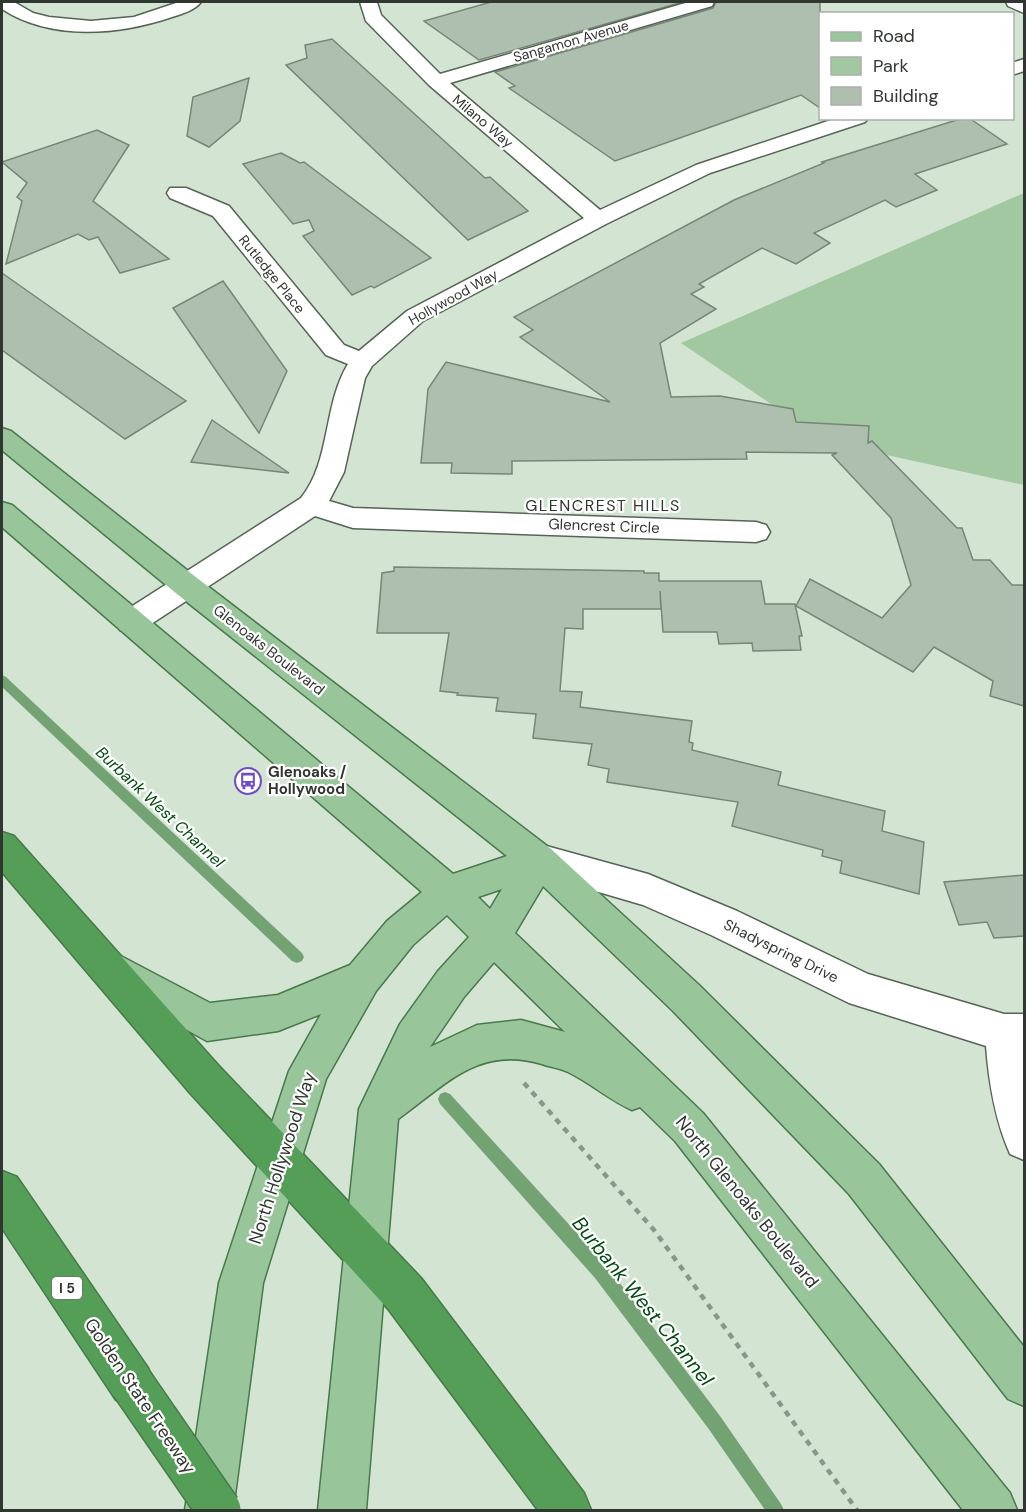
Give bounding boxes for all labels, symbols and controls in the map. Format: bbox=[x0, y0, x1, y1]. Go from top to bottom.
legend bbox=[819, 12, 1014, 120]
street label: Sangamon Avenue bbox=[511, 16, 631, 66]
text: Road bbox=[873, 24, 915, 48]
text: Park bbox=[873, 54, 909, 78]
text: Building bbox=[873, 84, 938, 108]
street label: Milano Way bbox=[449, 90, 517, 152]
street label: Rutledge Place bbox=[235, 231, 309, 317]
street label: Hollywood Way bbox=[405, 265, 501, 329]
district label: GLENCREST HILLS bbox=[525, 495, 681, 516]
street label: Glencrest Circle bbox=[548, 514, 660, 538]
street label: Glenoaks Boulevard bbox=[209, 600, 329, 700]
water label: Burbank West Channel bbox=[91, 742, 229, 872]
place label: Glenoaks / Hollywood bbox=[268, 762, 347, 799]
bus stop icon: Glenoaks / Hollywood bbox=[233, 766, 263, 796]
street label: Shadyspring Drive bbox=[720, 915, 842, 987]
street label: North Hollywood Way bbox=[243, 1069, 321, 1247]
street label: North Glenoaks Boulevard bbox=[670, 1111, 824, 1293]
water label: Burbank West Channel bbox=[567, 1211, 720, 1391]
road number: I 5 bbox=[52, 1277, 82, 1299]
street label: Golden State Freeway bbox=[79, 1314, 201, 1478]

